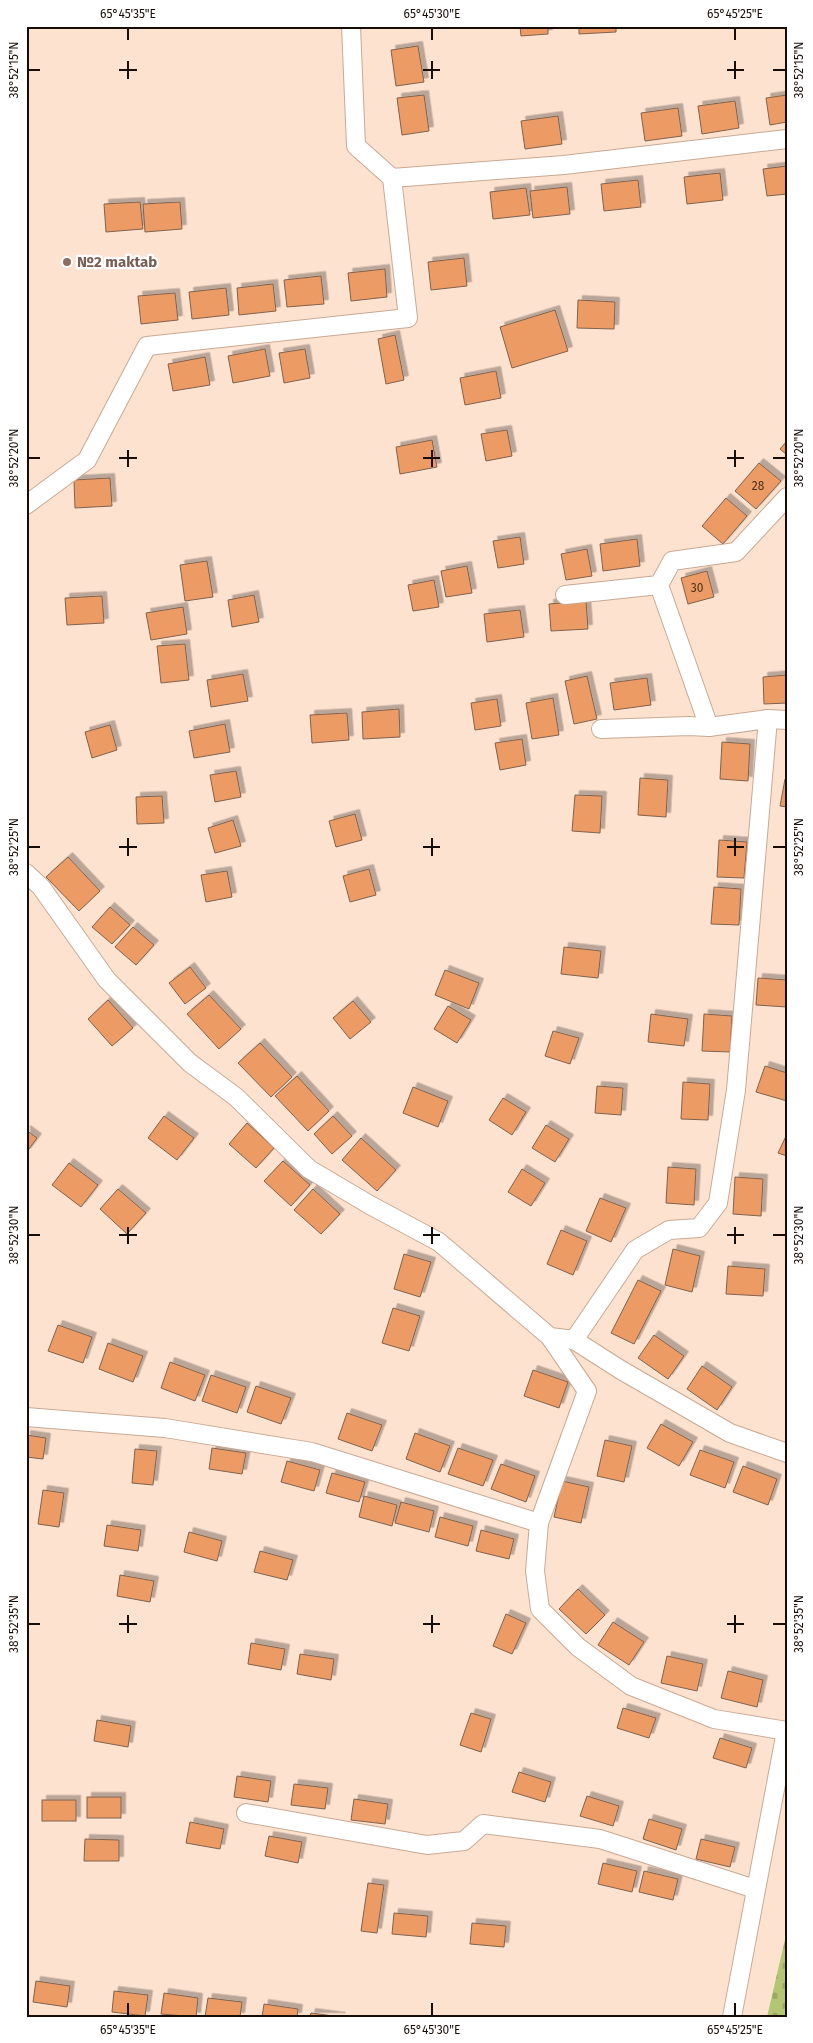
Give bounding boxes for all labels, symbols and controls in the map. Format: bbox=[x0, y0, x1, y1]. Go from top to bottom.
text: 65°45'35"E bbox=[100, 7, 156, 21]
text: 65°45'30"E bbox=[404, 7, 460, 21]
text: 65°45'25"E bbox=[707, 7, 763, 21]
text: 38°52'15"N bbox=[7, 41, 21, 99]
text: 38°52'15"N bbox=[792, 41, 806, 99]
place label: №2 maktab bbox=[77, 253, 157, 271]
marker: №2 maktab bbox=[61, 256, 73, 268]
text: 38°52'20"N bbox=[7, 429, 21, 487]
text: 38°52'20"N bbox=[792, 429, 806, 487]
house number: 28 bbox=[752, 479, 765, 493]
house number: 30 bbox=[691, 581, 704, 595]
text: 38°52'25"N bbox=[7, 818, 21, 876]
text: 38°52'25"N bbox=[792, 818, 806, 876]
text: 38°52'30"N bbox=[7, 1206, 21, 1264]
text: 38°52'30"N bbox=[792, 1206, 806, 1264]
text: 38°52'35"N bbox=[7, 1595, 21, 1653]
text: 38°52'35"N bbox=[792, 1595, 806, 1653]
text: 65°45'35"E bbox=[100, 2023, 156, 2037]
text: 65°45'30"E bbox=[404, 2023, 460, 2037]
text: 65°45'25"E bbox=[707, 2023, 763, 2037]

